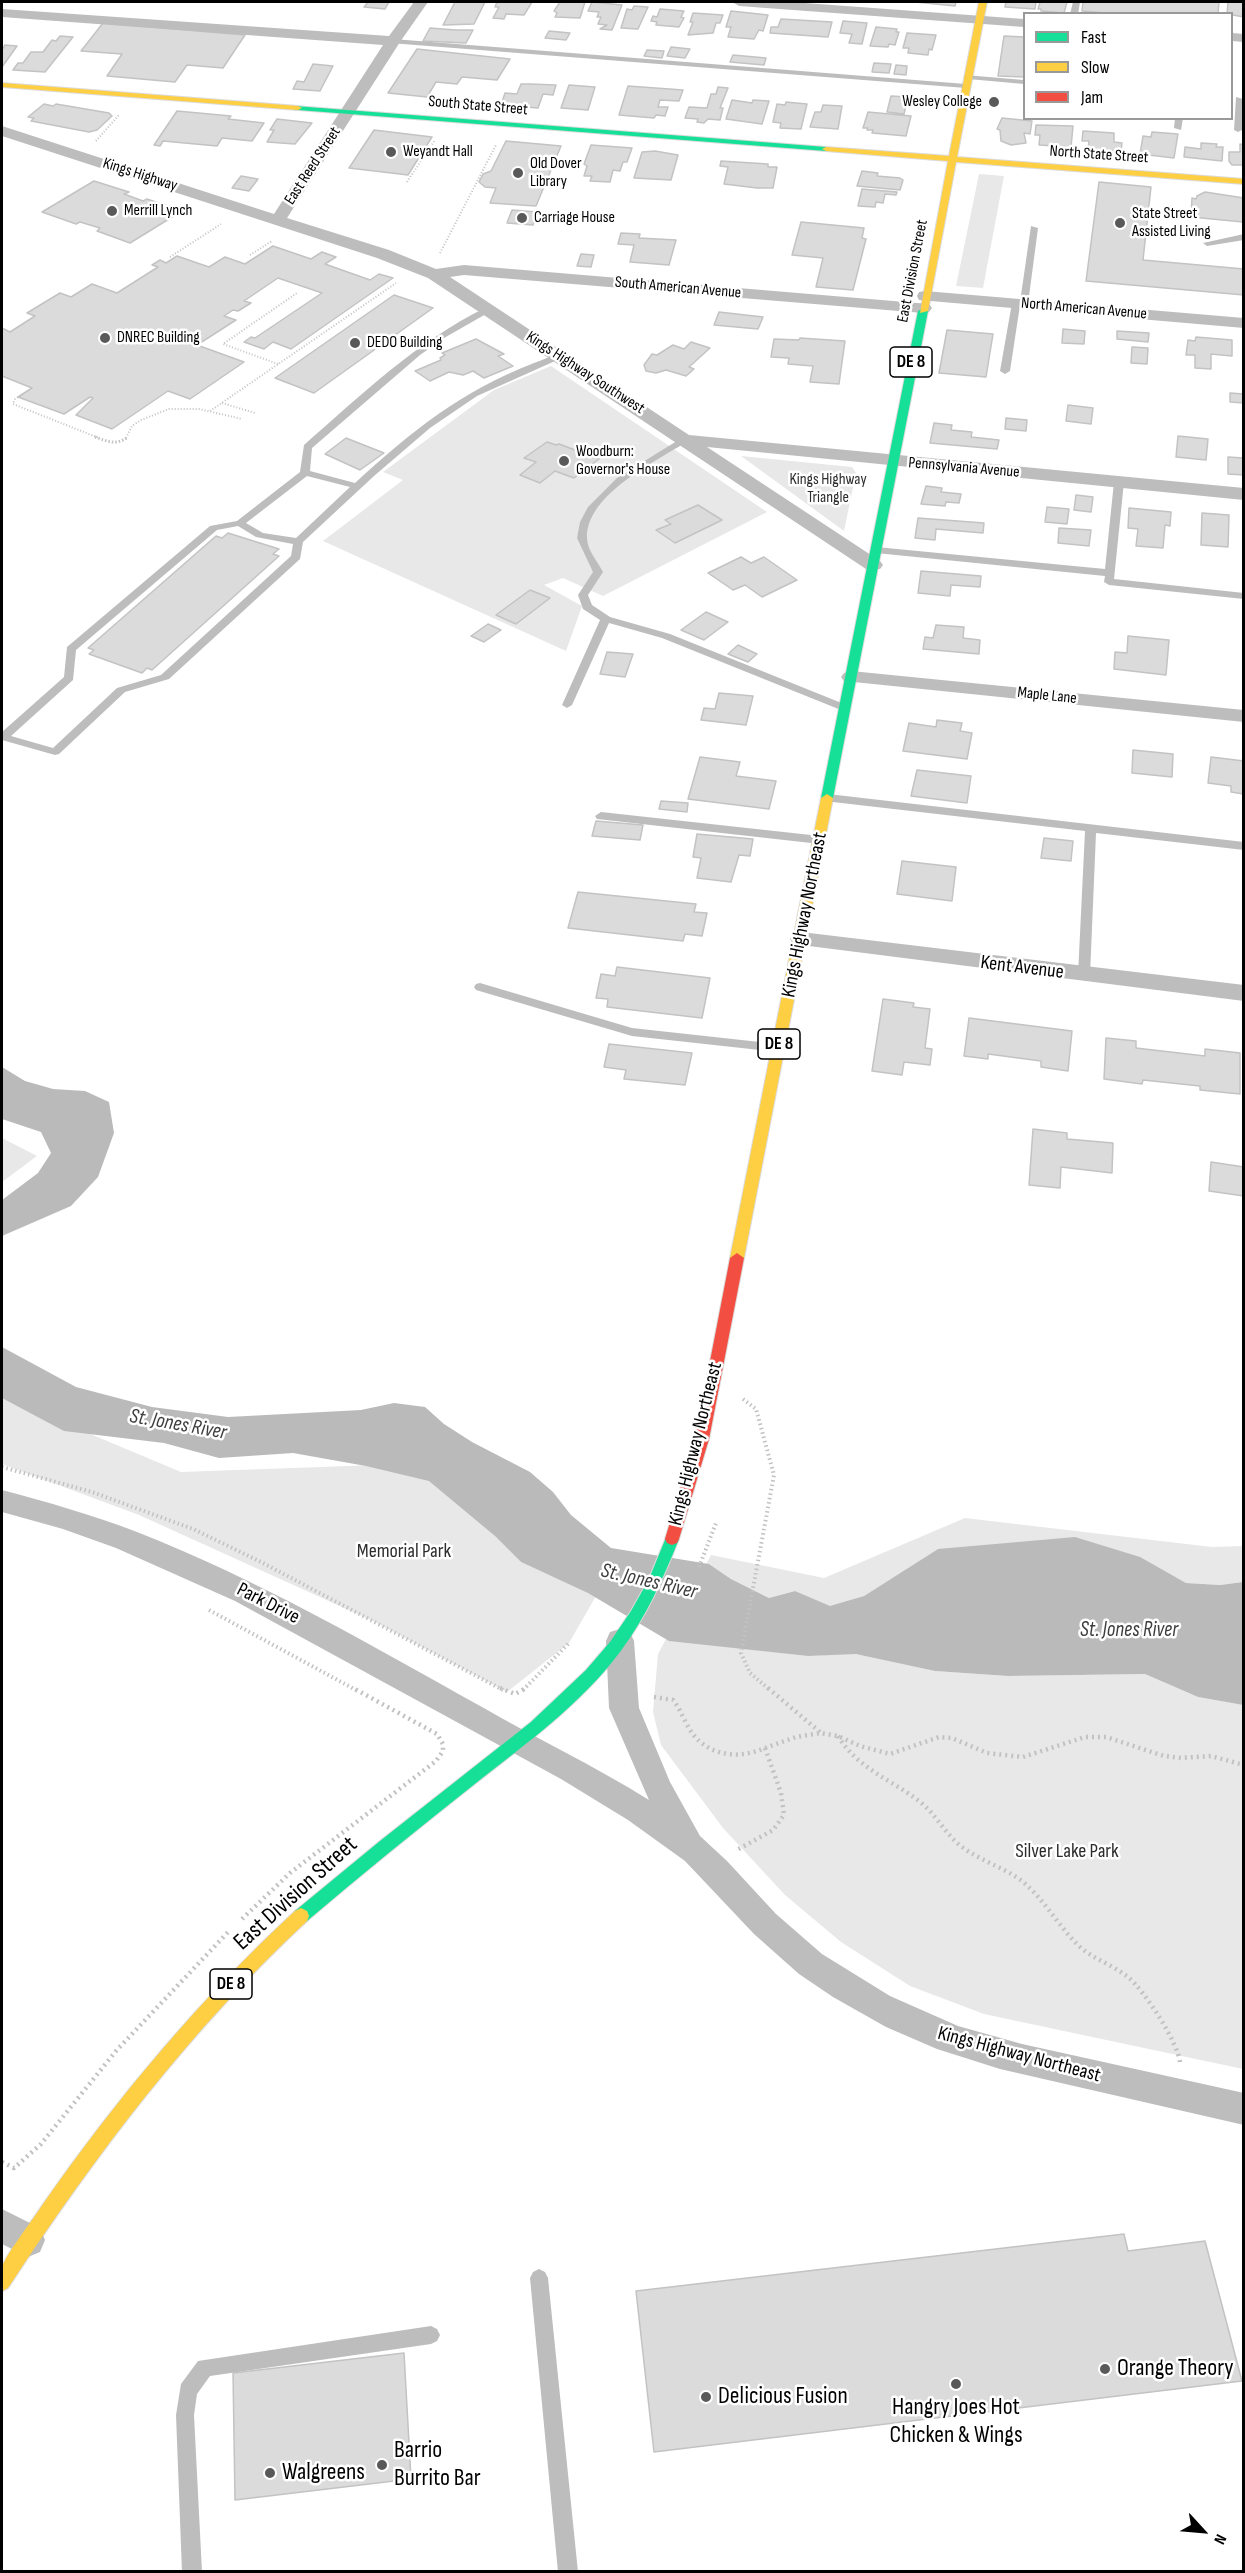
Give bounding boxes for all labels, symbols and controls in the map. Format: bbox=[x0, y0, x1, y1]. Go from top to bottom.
legend bbox=[1023, 12, 1233, 120]
text: Fast bbox=[1081, 27, 1106, 48]
text: Slow bbox=[1081, 57, 1110, 78]
text: Jam bbox=[1081, 87, 1103, 108]
street label: South State Street bbox=[427, 92, 529, 120]
place label: Wesley College bbox=[902, 92, 982, 112]
marker: Wesley College bbox=[987, 95, 1001, 109]
street label: East Reed Street bbox=[281, 124, 345, 208]
place label: Weyandt Hall bbox=[403, 142, 473, 162]
street label: North State Street bbox=[1049, 142, 1149, 168]
marker: Weyandt Hall bbox=[384, 145, 398, 159]
street label: Kings Highway bbox=[100, 154, 180, 196]
place label: Old Dover Library bbox=[530, 154, 582, 192]
marker: Old Dover Library bbox=[511, 166, 525, 180]
place label: Merrill Lynch bbox=[124, 201, 192, 221]
marker: Merrill Lynch bbox=[105, 204, 119, 218]
place label: State Street Assisted Living bbox=[1132, 204, 1211, 242]
place label: Carriage House bbox=[534, 208, 615, 228]
marker: Carriage House bbox=[515, 211, 529, 225]
marker: State Street Assisted Living bbox=[1113, 216, 1127, 230]
street label: East Division Street bbox=[894, 218, 932, 324]
street label: South American Avenue bbox=[614, 273, 742, 303]
street label: North American Avenue bbox=[1020, 294, 1148, 324]
street label: Kings Highway Southwest bbox=[522, 327, 648, 419]
place label: DNREC Building bbox=[117, 328, 200, 348]
marker: DNREC Building bbox=[98, 331, 112, 345]
place label: DEDO Building bbox=[367, 333, 442, 353]
marker: DEDO Building bbox=[348, 336, 362, 350]
road number: DE 8 bbox=[890, 347, 932, 377]
place label: Woodburn: Governor's House bbox=[576, 442, 670, 480]
marker: Woodburn: Governor's House bbox=[557, 454, 571, 468]
street label: Pennsylvania Avenue bbox=[908, 454, 1020, 482]
park label: Kings Highway Triangle bbox=[789, 470, 867, 508]
street label: Maple Lane bbox=[1016, 683, 1078, 709]
street label: Kings Highway Northeast bbox=[777, 830, 833, 1000]
street label: Kent Avenue bbox=[979, 951, 1065, 985]
road number: DE 8 bbox=[758, 1029, 800, 1059]
street label: Kings Highway Northeast bbox=[664, 1360, 728, 1528]
water label: St. Jones River bbox=[128, 1404, 228, 1446]
park label: Memorial Park bbox=[357, 1540, 451, 1564]
water label: St. Jones River bbox=[598, 1559, 700, 1605]
street label: Park Drive bbox=[233, 1578, 303, 1630]
water label: St. Jones River bbox=[1080, 1618, 1178, 1644]
street label: East Division Street bbox=[228, 1831, 364, 1957]
park label: Silver Lake Park bbox=[1015, 1840, 1119, 1864]
road number: DE 8 bbox=[210, 1969, 252, 1999]
street label: Kings Highway Northeast bbox=[935, 2022, 1103, 2088]
place label: Orange Theory bbox=[1117, 2355, 1234, 2383]
marker: Orange Theory bbox=[1098, 2362, 1112, 2376]
marker: Hangry Joes Hot Chicken & Wings bbox=[949, 2377, 963, 2391]
place label: Delicious Fusion bbox=[718, 2383, 848, 2411]
marker: Delicious Fusion bbox=[699, 2390, 713, 2404]
place label: Hangry Joes Hot Chicken & Wings bbox=[890, 2394, 1022, 2450]
place label: Barrio Burrito Bar bbox=[394, 2437, 481, 2493]
marker: Barrio Burrito Bar bbox=[375, 2458, 389, 2472]
place label: Walgreens bbox=[282, 2459, 365, 2487]
marker: Walgreens bbox=[263, 2466, 277, 2480]
north arrow bbox=[1173, 2501, 1233, 2561]
text: N bbox=[1209, 2531, 1230, 2547]

